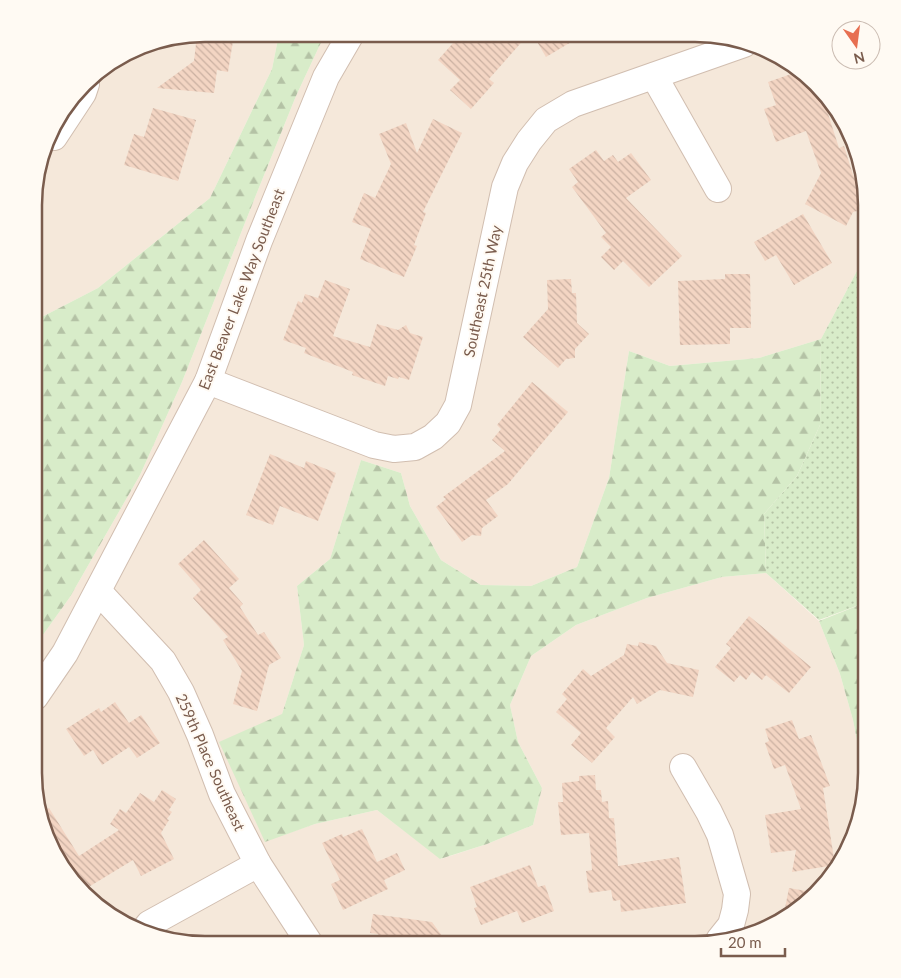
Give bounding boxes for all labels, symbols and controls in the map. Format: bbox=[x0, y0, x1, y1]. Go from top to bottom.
north arrow bbox=[831, 20, 881, 70]
text: N bbox=[852, 49, 867, 68]
street label: East Beaver Lake Way Southeast bbox=[194, 185, 288, 392]
street label: Southeast 25th Way bbox=[459, 223, 505, 359]
street label: 259th Place Southeast bbox=[173, 691, 250, 834]
scale bar bbox=[721, 926, 785, 958]
text: 20 m bbox=[728, 933, 762, 951]

